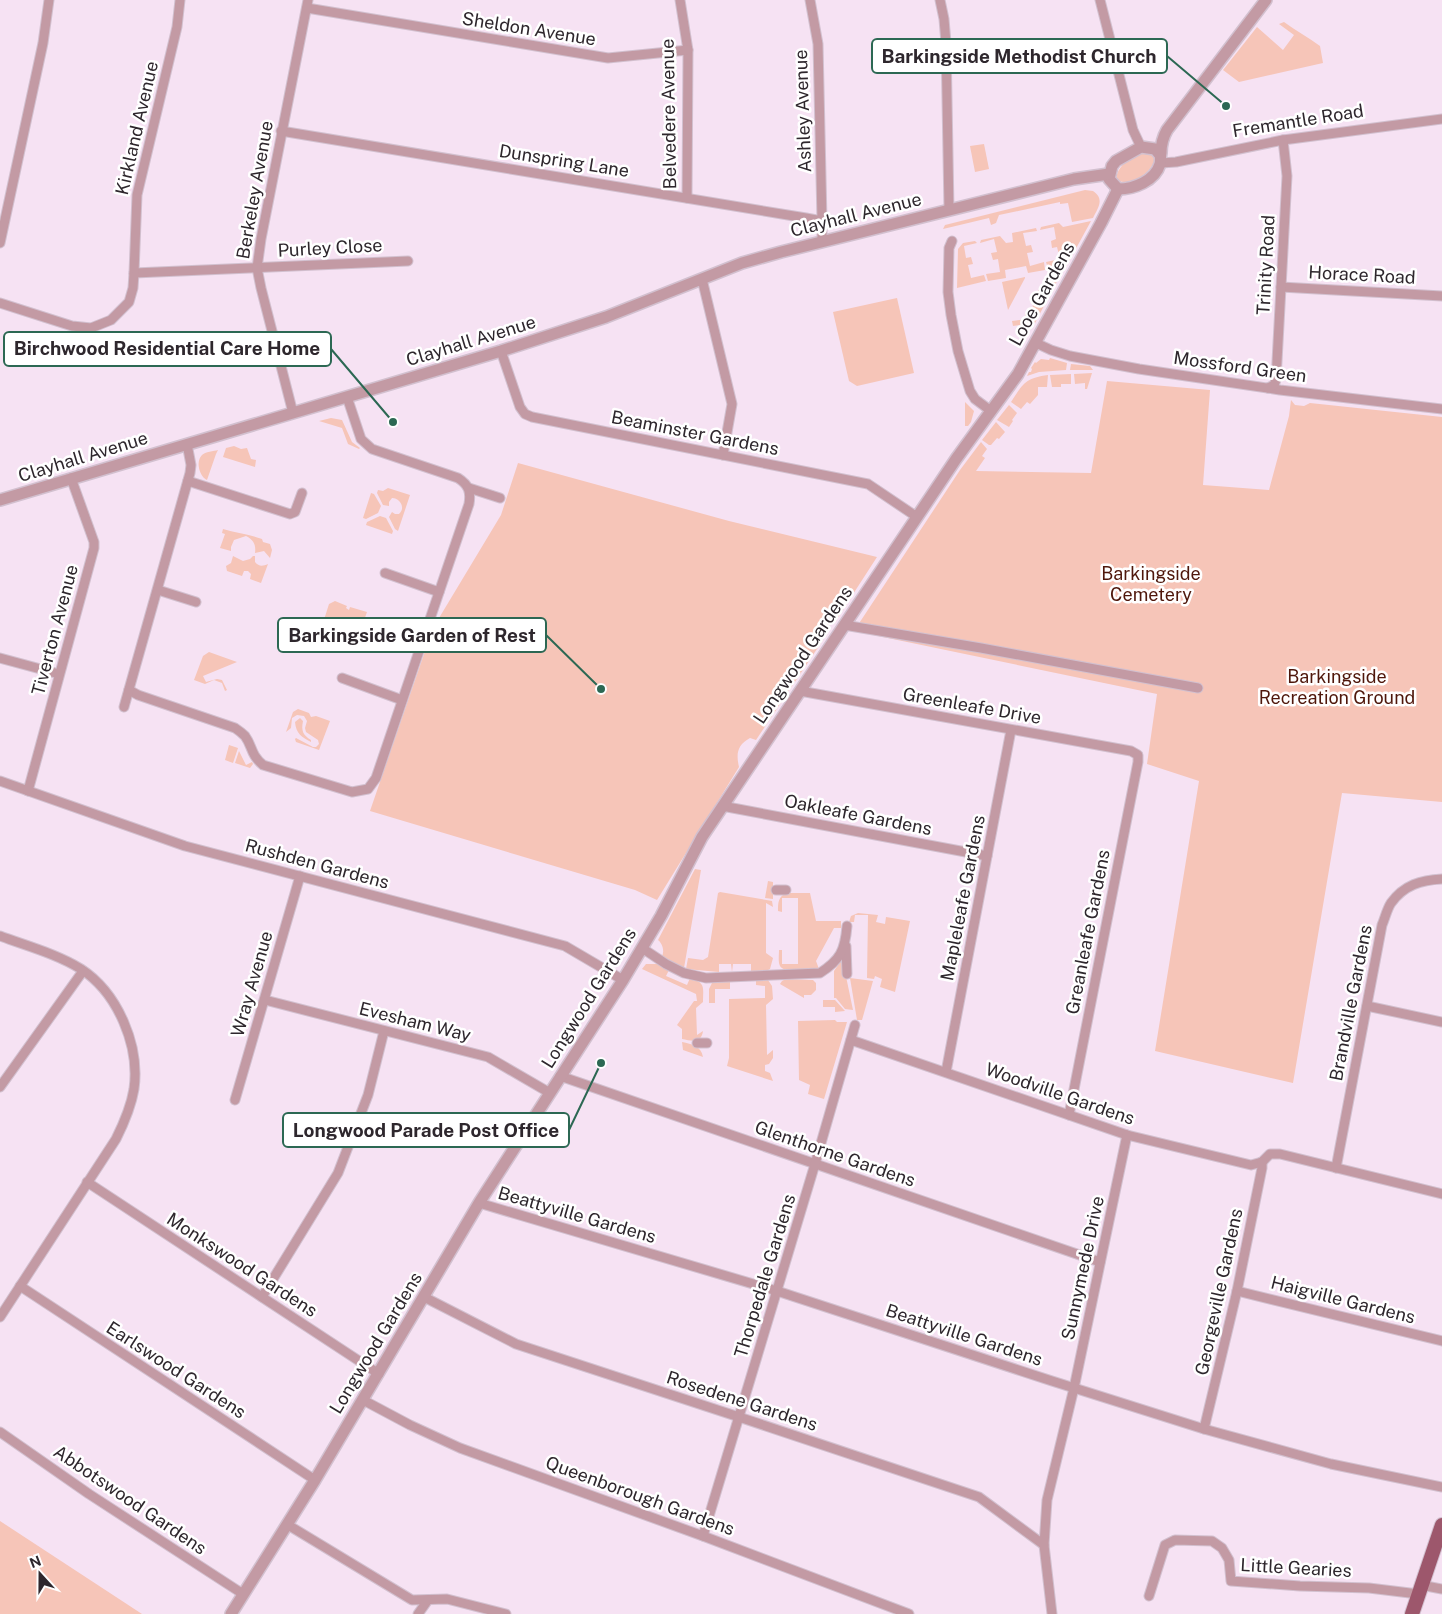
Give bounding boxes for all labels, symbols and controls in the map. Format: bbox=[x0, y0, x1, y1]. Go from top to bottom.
street label: Sheldon Avenue bbox=[461, 8, 597, 49]
street label: Belvedere Avenue bbox=[657, 39, 680, 189]
callout: Barkingside Methodist Church bbox=[872, 39, 1167, 73]
text: Barkingside Methodist Church bbox=[882, 45, 1157, 67]
street label: Ashley Avenue bbox=[790, 49, 815, 173]
street label: Kirkland Avenue bbox=[111, 59, 162, 197]
street label: Fremantle Road bbox=[1231, 100, 1365, 141]
street label: Berkeley Avenue bbox=[232, 119, 277, 261]
street label: Dunspring Lane bbox=[498, 140, 631, 181]
street label: Clayhall Avenue bbox=[788, 188, 924, 241]
street label: Trinity Road bbox=[1252, 214, 1279, 316]
street label: Purley Close bbox=[277, 234, 383, 261]
street label: Looe Gardens bbox=[1004, 238, 1079, 349]
street label: Horace Road bbox=[1308, 261, 1416, 288]
street label: Clayhall Avenue bbox=[404, 311, 538, 370]
callout: Birchwood Residential Care Home bbox=[4, 332, 331, 366]
text: Birchwood Residential Care Home bbox=[14, 337, 320, 359]
street label: Mossford Green bbox=[1172, 347, 1308, 386]
street label: Beaminster Gardens bbox=[610, 406, 781, 459]
street label: Clayhall Avenue bbox=[16, 427, 150, 486]
street label: Tiverton Avenue bbox=[27, 562, 82, 698]
park label: Barkingside Cemetery bbox=[1101, 563, 1201, 605]
street label: Longwood Gardens bbox=[749, 582, 856, 728]
callout: Barkingside Garden of Rest bbox=[278, 618, 546, 652]
text: Barkingside Garden of Rest bbox=[288, 624, 536, 646]
park label: Barkingside Recreation Ground bbox=[1259, 666, 1415, 708]
street label: Greenleafe Drive bbox=[901, 683, 1043, 728]
street label: Oakleafe Gardens bbox=[783, 790, 934, 839]
street label: Mapleleafe Gardens bbox=[936, 813, 989, 983]
street label: Rushden Gardens bbox=[243, 834, 391, 893]
street label: Greanleafe Gardens bbox=[1061, 848, 1114, 1016]
street label: Brandville Gardens bbox=[1325, 923, 1376, 1083]
street label: Longwood Gardens bbox=[537, 924, 640, 1072]
street label: Wray Avenue bbox=[226, 928, 277, 1039]
street label: Evesham Way bbox=[357, 997, 474, 1046]
street label: Woodville Gardens bbox=[983, 1058, 1137, 1129]
callout: Longwood Parade Post Office bbox=[283, 1113, 569, 1147]
street label: Glenthorne Gardens bbox=[752, 1116, 918, 1191]
text: Longwood Parade Post Office bbox=[293, 1119, 559, 1141]
street label: Beattyville Gardens bbox=[496, 1182, 659, 1247]
street label: Thorpedale Gardens bbox=[730, 1192, 799, 1360]
street label: Sunnymede Drive bbox=[1057, 1194, 1108, 1342]
street label: Georgeville Gardens bbox=[1191, 1207, 1246, 1377]
street label: Monkswood Gardens bbox=[163, 1208, 321, 1321]
street label: Longwood Gardens bbox=[325, 1268, 426, 1417]
street label: Haigville Gardens bbox=[1269, 1271, 1417, 1328]
street label: Beattyville Gardens bbox=[883, 1299, 1045, 1370]
street label: Earlswood Gardens bbox=[103, 1317, 250, 1423]
street label: Rosedene Gardens bbox=[664, 1366, 820, 1435]
street label: Abbotswood Gardens bbox=[50, 1441, 211, 1559]
street label: Queenborough Gardens bbox=[543, 1452, 737, 1539]
north arrow bbox=[15, 1549, 65, 1599]
text: N bbox=[27, 1552, 43, 1571]
street label: Little Gearies bbox=[1240, 1554, 1352, 1581]

